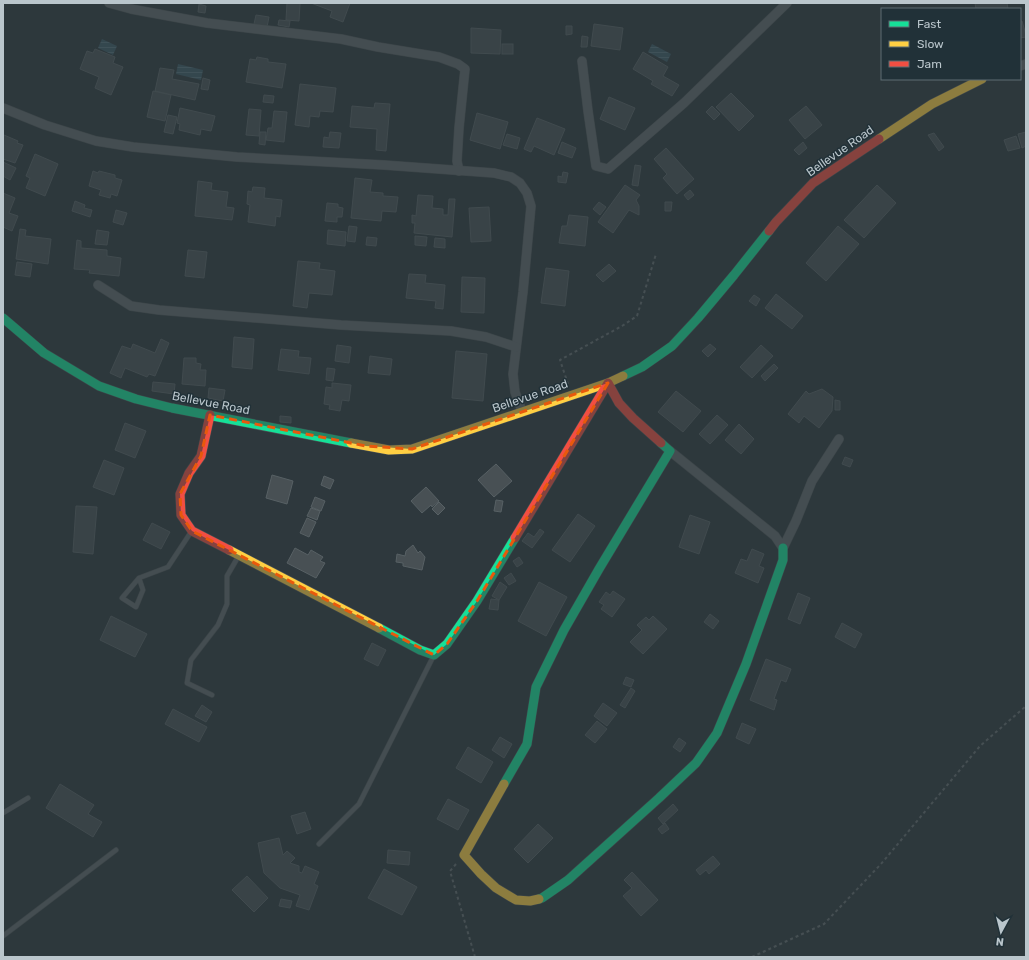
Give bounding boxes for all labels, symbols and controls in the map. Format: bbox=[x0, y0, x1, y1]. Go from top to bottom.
legend bbox=[881, 8, 1021, 80]
text: Fast bbox=[917, 17, 941, 31]
text: Slow bbox=[917, 37, 944, 51]
text: Jam bbox=[917, 57, 942, 71]
street label: Bellevue Road bbox=[804, 123, 876, 179]
street label: Bellevue Road bbox=[490, 377, 570, 415]
street label: Bellevue Road bbox=[171, 389, 251, 417]
north arrow bbox=[981, 912, 1021, 952]
text: N bbox=[995, 934, 1005, 948]

